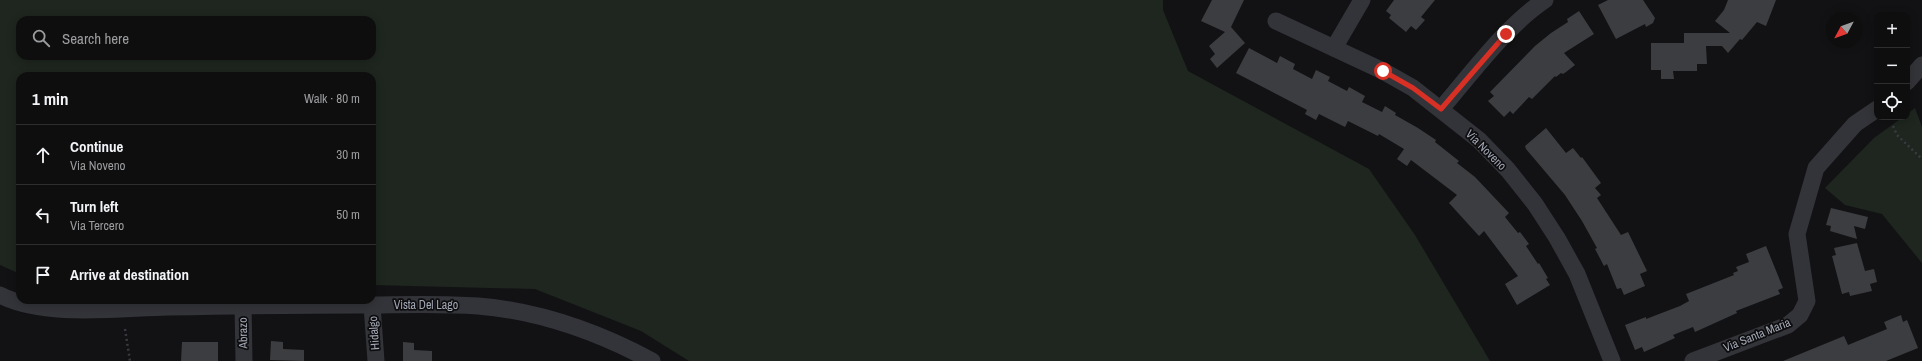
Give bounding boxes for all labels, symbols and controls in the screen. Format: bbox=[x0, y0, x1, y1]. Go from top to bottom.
north arrow bbox=[1826, 12, 1862, 48]
map controls bbox=[1874, 12, 1910, 120]
button: + bbox=[1874, 12, 1910, 48]
search box bbox=[16, 16, 376, 60]
route end bbox=[1497, 25, 1515, 43]
icon: search bbox=[30, 27, 52, 49]
text: Search here bbox=[62, 28, 129, 49]
button: − bbox=[1874, 48, 1910, 84]
route start bbox=[1374, 62, 1392, 80]
button: locate bbox=[1874, 84, 1910, 120]
text: 1 min bbox=[32, 87, 68, 110]
text: Walk · 80 m bbox=[304, 90, 360, 107]
street label: Via Noveno bbox=[1462, 126, 1510, 174]
text: Continue bbox=[70, 136, 123, 157]
icon: ahead bbox=[32, 144, 54, 166]
text: 30 m bbox=[336, 146, 360, 163]
text: Via Noveno bbox=[70, 157, 126, 174]
text: Turn left bbox=[70, 196, 118, 217]
icon: left bbox=[32, 204, 54, 226]
text: 50 m bbox=[336, 206, 360, 223]
text: Via Tercero bbox=[70, 217, 124, 234]
icon: arrive bbox=[32, 264, 54, 286]
text: Arrive at destination bbox=[70, 264, 189, 285]
street label: Vista Del Lago bbox=[394, 297, 458, 313]
street label: Via Santa Maria bbox=[1721, 314, 1793, 356]
street label: Hidalgo bbox=[365, 316, 383, 350]
street label: Abrazo bbox=[235, 317, 251, 350]

